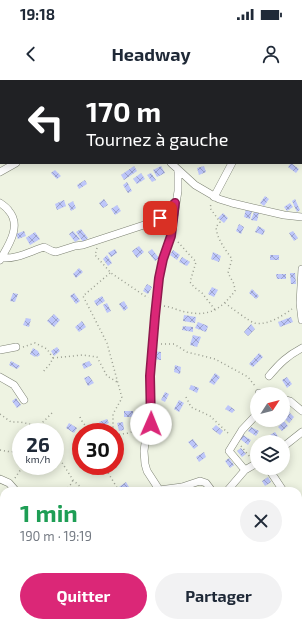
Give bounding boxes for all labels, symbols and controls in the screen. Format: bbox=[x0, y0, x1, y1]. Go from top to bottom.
text: 19:18 bbox=[20, 5, 55, 23]
icon: back bbox=[20, 43, 42, 65]
text: Headway bbox=[111, 43, 191, 65]
icon: person bbox=[260, 43, 282, 65]
text: 170 m bbox=[86, 94, 161, 128]
icon: left bbox=[20, 96, 72, 148]
text: Tournez à gauche bbox=[86, 128, 228, 150]
pin bbox=[143, 201, 177, 235]
icon: arrive bbox=[149, 207, 171, 229]
north arrow bbox=[250, 387, 290, 427]
map controls bbox=[250, 387, 290, 475]
position arrow bbox=[130, 403, 172, 445]
speed limit sign: 30 bbox=[72, 423, 124, 475]
text: 26 bbox=[26, 432, 50, 456]
button: layers bbox=[250, 435, 290, 475]
text: km/h bbox=[26, 453, 50, 465]
text: 1 min bbox=[20, 498, 78, 527]
button: close bbox=[240, 500, 282, 542]
text: 190 m · 19:19 bbox=[20, 528, 92, 544]
button: Quitter bbox=[20, 573, 147, 619]
button: Partager bbox=[155, 573, 282, 619]

